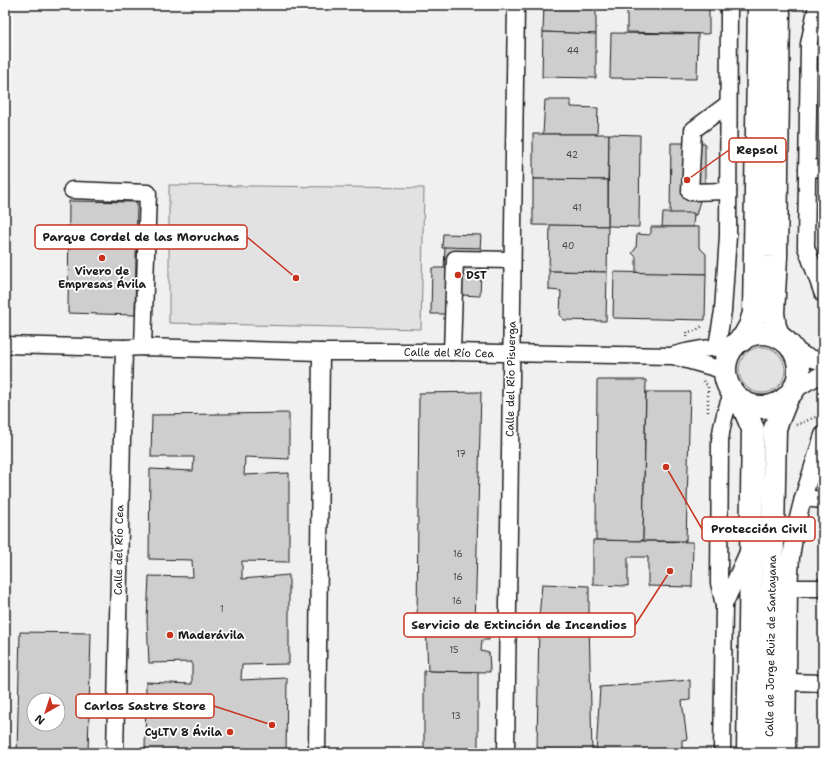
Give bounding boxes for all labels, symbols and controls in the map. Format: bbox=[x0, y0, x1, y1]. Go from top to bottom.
house number: 44 bbox=[567, 45, 579, 57]
callout: Repsol bbox=[729, 138, 786, 162]
text: Repsol bbox=[736, 142, 778, 158]
house number: 42 bbox=[566, 149, 578, 161]
house number: 41 bbox=[572, 202, 582, 214]
callout: Parque Cordel de las Moruchas bbox=[35, 225, 247, 249]
text: Parque Cordel de las Moruchas bbox=[43, 229, 239, 245]
house number: 40 bbox=[562, 240, 574, 252]
marker: Vivero de Empresas Ávila bbox=[97, 253, 107, 263]
place label: Vivero de Empresas Ávila bbox=[58, 264, 147, 292]
place label: DST bbox=[466, 268, 487, 283]
marker: DST bbox=[453, 270, 463, 280]
street label: Calle del Río Pisuerga bbox=[502, 321, 520, 437]
street label: Calle del Río Cea bbox=[404, 345, 494, 361]
house number: 17 bbox=[456, 448, 466, 460]
street label: Calle del Río Cea bbox=[111, 505, 127, 595]
callout: Protección Civil bbox=[702, 517, 815, 541]
text: Protección Civil bbox=[711, 521, 807, 537]
house number: 16 bbox=[453, 548, 463, 560]
street label: Calle de Jorge Ruiz de Santayana bbox=[762, 555, 780, 737]
house number: 16 bbox=[453, 571, 463, 583]
house number: 16 bbox=[452, 595, 462, 607]
house number: 1 bbox=[220, 603, 224, 615]
callout: Servicio de Extinción de Incendios bbox=[404, 613, 635, 637]
text: Servicio de Extinción de Incendios bbox=[411, 617, 627, 633]
place label: Maderávila bbox=[178, 628, 245, 643]
marker: Maderávila bbox=[165, 630, 175, 640]
house number: 15 bbox=[449, 644, 459, 656]
north arrow bbox=[26, 692, 66, 732]
callout: Carlos Sastre Store bbox=[76, 694, 214, 718]
text: Carlos Sastre Store bbox=[84, 698, 206, 714]
house number: 13 bbox=[451, 710, 461, 722]
text: N bbox=[32, 711, 48, 728]
place label: CyLTV 8 Ávila bbox=[145, 724, 222, 740]
marker: CyLTV 8 Ávila bbox=[225, 727, 235, 737]

